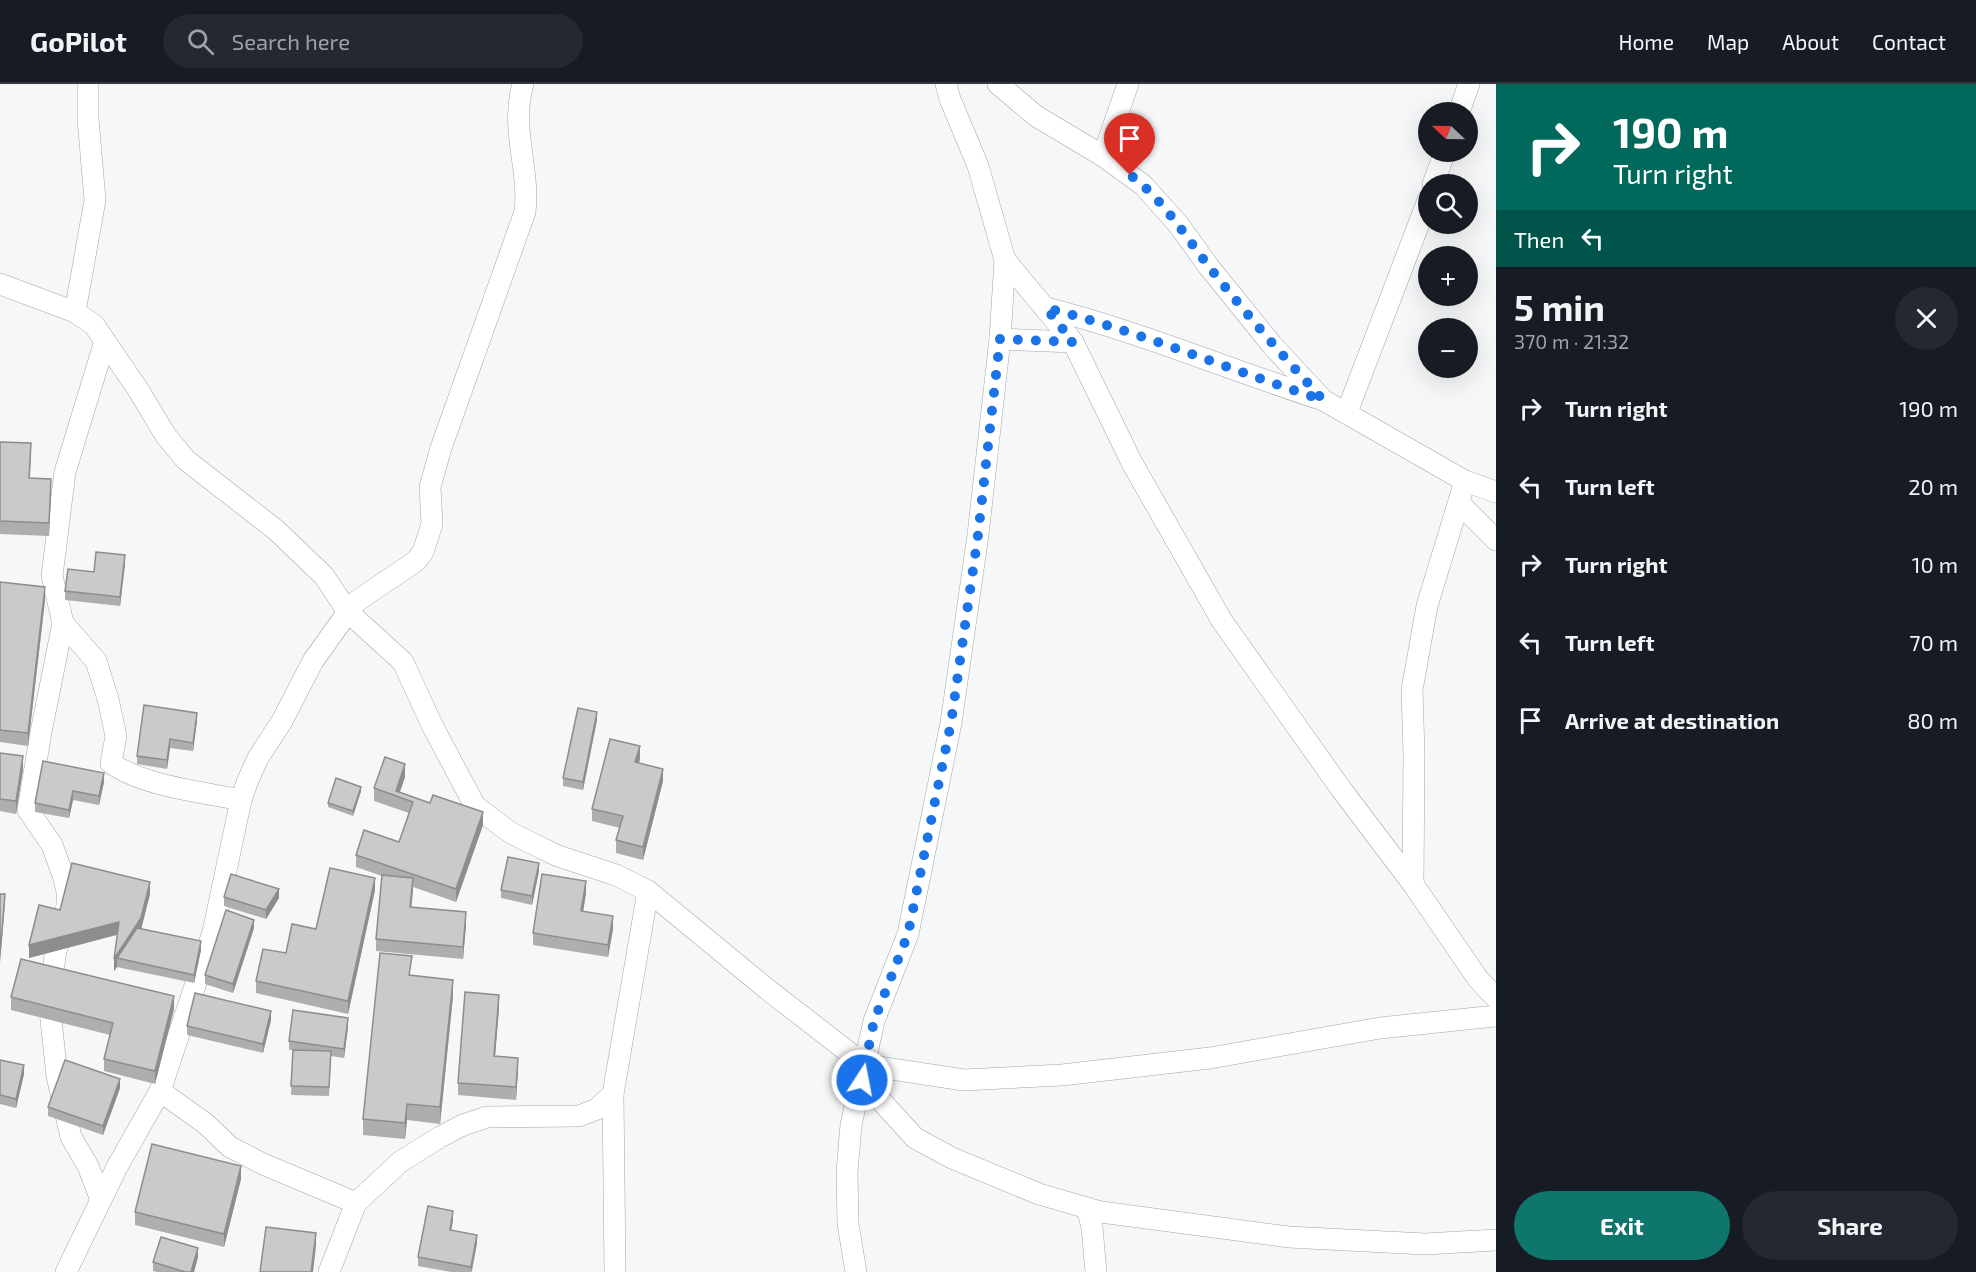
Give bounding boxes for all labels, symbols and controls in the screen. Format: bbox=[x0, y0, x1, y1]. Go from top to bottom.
search box bbox=[163, 14, 583, 68]
text: GoPilot bbox=[30, 24, 127, 58]
icon: search bbox=[184, 25, 217, 58]
text: Search here bbox=[232, 28, 350, 54]
text: Home bbox=[1618, 29, 1674, 54]
text: Map bbox=[1707, 29, 1749, 54]
text: About bbox=[1782, 29, 1839, 54]
text: Contact bbox=[1872, 29, 1946, 54]
north arrow bbox=[1418, 102, 1478, 162]
map controls bbox=[1418, 102, 1478, 378]
text: 190 m bbox=[1613, 106, 1729, 156]
icon: right bbox=[1514, 108, 1592, 186]
pin bbox=[1104, 113, 1155, 175]
icon: arrive bbox=[1113, 122, 1146, 155]
text: Turn right bbox=[1613, 157, 1733, 189]
button: search bbox=[1418, 174, 1478, 234]
icon: left bbox=[1576, 222, 1609, 255]
text: Then bbox=[1514, 226, 1564, 252]
button: + bbox=[1418, 246, 1478, 306]
text: 5 min bbox=[1514, 285, 1605, 328]
button: close bbox=[1895, 287, 1958, 350]
button: − bbox=[1418, 318, 1478, 378]
text: 370 m · 21:32 bbox=[1514, 329, 1629, 353]
icon: right bbox=[1514, 392, 1547, 425]
text: Turn right bbox=[1565, 395, 1667, 421]
text: 190 m bbox=[1899, 395, 1958, 421]
icon: left bbox=[1514, 470, 1547, 503]
text: Turn left bbox=[1565, 473, 1654, 499]
text: 20 m bbox=[1908, 473, 1958, 499]
icon: right bbox=[1514, 548, 1547, 581]
text: Turn right bbox=[1565, 551, 1667, 577]
text: 10 m bbox=[1912, 551, 1958, 577]
icon: left bbox=[1514, 626, 1547, 659]
text: Turn left bbox=[1565, 629, 1654, 655]
text: 70 m bbox=[1909, 629, 1958, 655]
icon: arrive bbox=[1514, 704, 1547, 737]
text: Arrive at destination bbox=[1565, 707, 1779, 733]
text: 80 m bbox=[1907, 707, 1958, 733]
position arrow bbox=[830, 1048, 894, 1112]
button: Exit bbox=[1514, 1191, 1730, 1260]
button: Share bbox=[1742, 1191, 1958, 1260]

